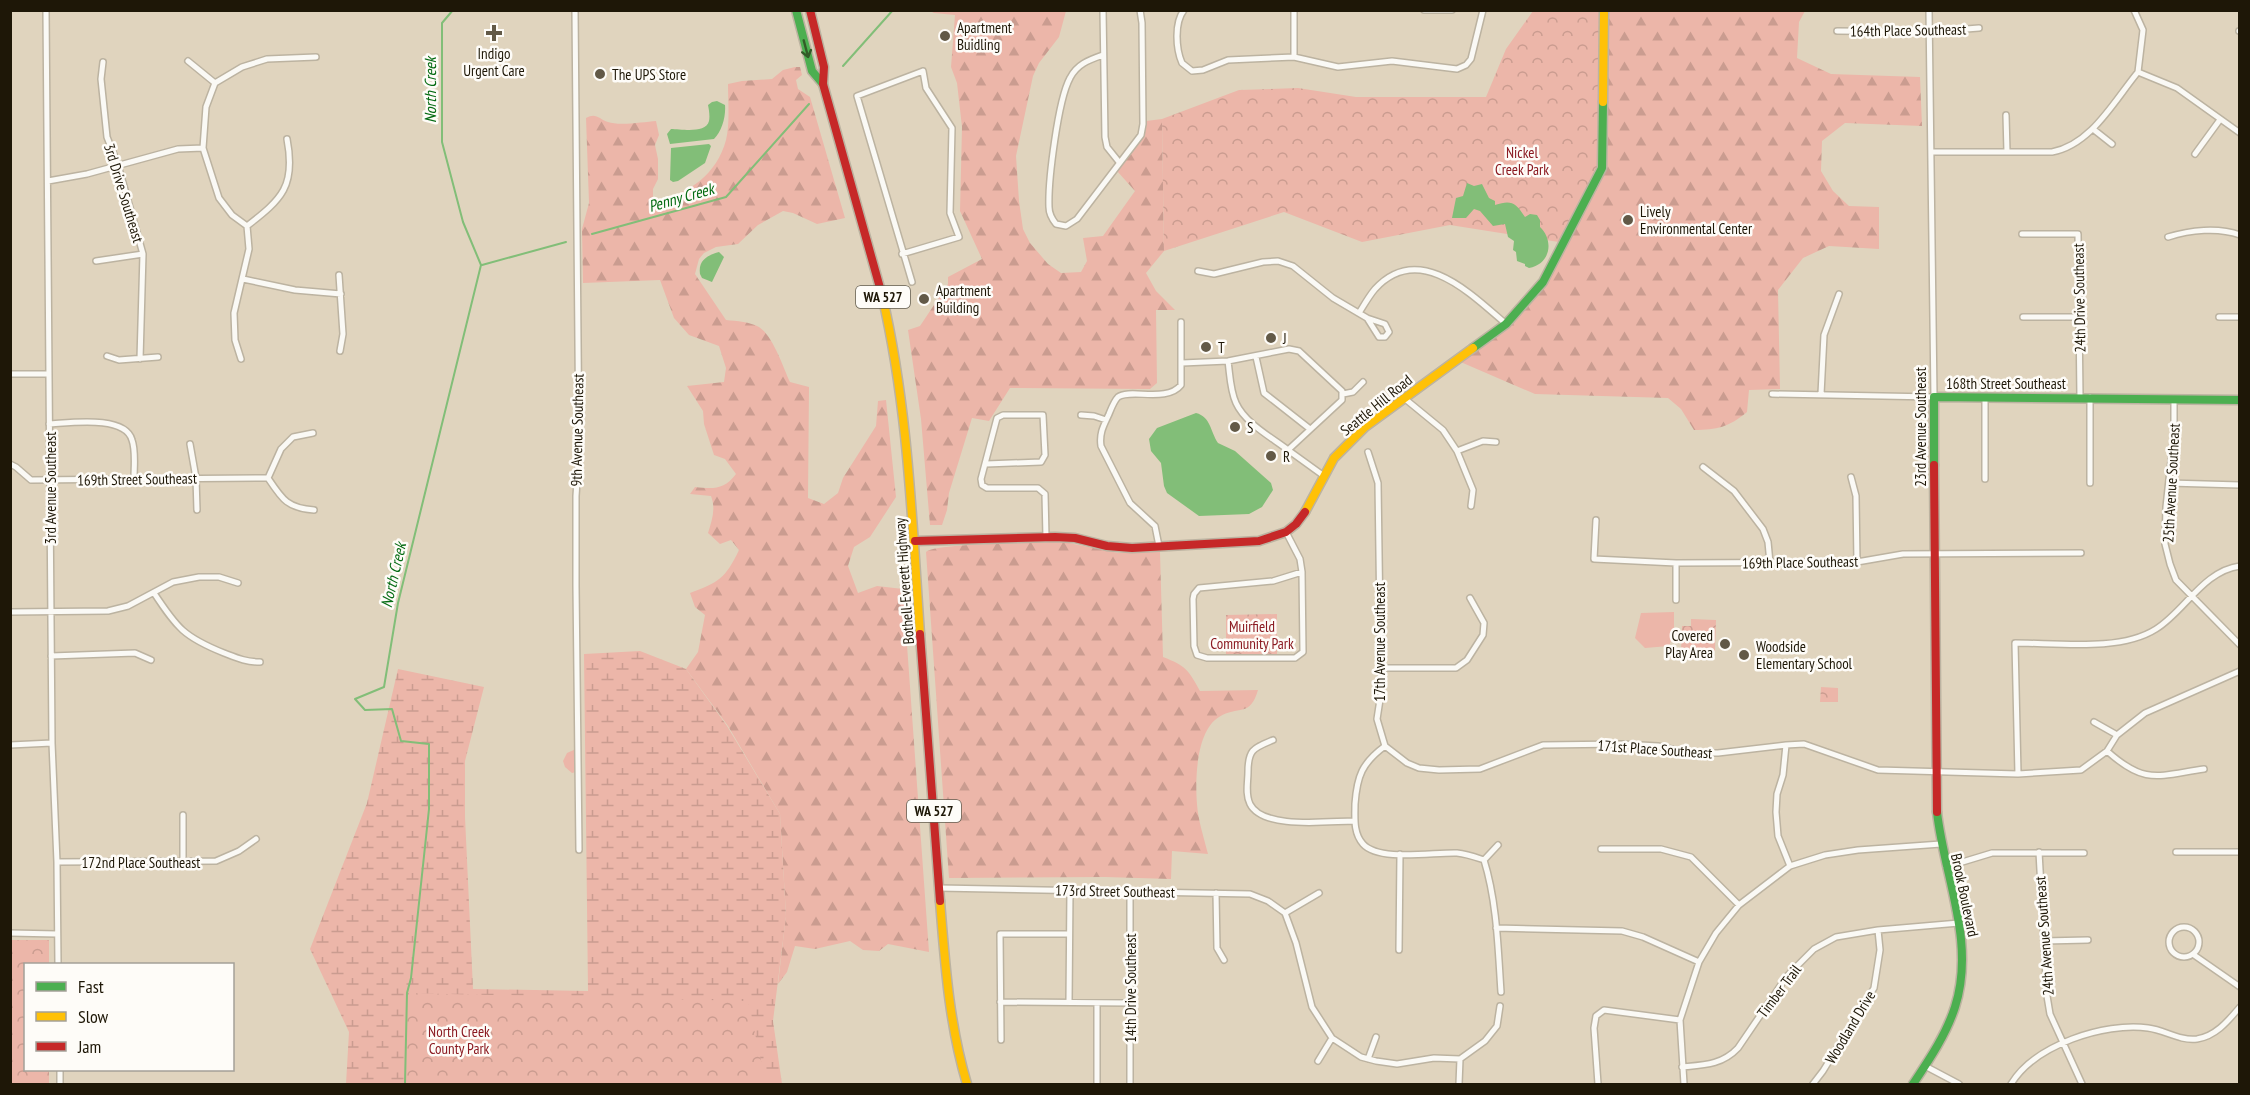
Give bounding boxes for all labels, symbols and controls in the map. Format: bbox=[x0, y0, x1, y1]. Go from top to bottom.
place label: Apartment Buidling bbox=[957, 18, 1012, 54]
street label: 164th Place Southeast bbox=[1850, 19, 1966, 41]
marker: Indigo Urgent Care bbox=[485, 24, 503, 42]
marker: Apartment Buidling bbox=[938, 29, 952, 43]
one-way arrow bbox=[801, 39, 813, 58]
place label: Indigo Urgent Care bbox=[463, 44, 525, 80]
water label: North Creek bbox=[420, 55, 440, 123]
place label: The UPS Store bbox=[612, 65, 686, 84]
marker: The UPS Store bbox=[593, 67, 607, 81]
street label: 3rd Drive Southeast bbox=[100, 141, 148, 245]
park label: Nickel Creek Park bbox=[1495, 143, 1549, 179]
water label: Penny Creek bbox=[646, 178, 718, 216]
place label: Lively Environmental Center bbox=[1640, 202, 1753, 238]
marker: Lively Environmental Center bbox=[1621, 213, 1635, 227]
street label: 24th Drive Southeast bbox=[2069, 243, 2089, 353]
place label: Apartment Building bbox=[936, 281, 991, 317]
road number: WA 527 bbox=[856, 286, 910, 308]
marker: Apartment Building bbox=[917, 292, 931, 306]
place label: J bbox=[1282, 329, 1287, 348]
marker: J bbox=[1264, 331, 1278, 345]
place label: T bbox=[1218, 338, 1225, 357]
marker: T bbox=[1199, 340, 1213, 354]
street label: 23rd Avenue Southeast bbox=[1911, 367, 1930, 487]
street label: Seattle Hill Road bbox=[1336, 370, 1416, 440]
street label: 9th Avenue Southeast bbox=[567, 373, 587, 487]
street label: 168th Street Southeast bbox=[1946, 374, 2066, 393]
place label: S bbox=[1247, 418, 1253, 437]
marker: S bbox=[1228, 420, 1242, 434]
street label: 25th Avenue Southeast bbox=[2158, 423, 2184, 543]
street label: 3rd Avenue Southeast bbox=[41, 432, 60, 544]
place label: R bbox=[1283, 447, 1290, 466]
marker: R bbox=[1264, 449, 1278, 463]
street label: 169th Street Southeast bbox=[77, 468, 197, 490]
street label: Bothell-Everett Highway bbox=[890, 517, 918, 645]
water label: North Creek bbox=[376, 539, 411, 609]
street label: 169th Place Southeast bbox=[1742, 551, 1858, 573]
street label: 17th Avenue Southeast bbox=[1370, 582, 1389, 702]
park label: Muirfield Community Park bbox=[1210, 617, 1294, 653]
place label: Covered Play Area bbox=[1665, 626, 1713, 662]
marker: Covered Play Area bbox=[1718, 637, 1732, 651]
place label: Woodside Elementary School bbox=[1756, 637, 1853, 673]
marker: Woodside Elementary School bbox=[1737, 648, 1751, 662]
street label: 171st Place Southeast bbox=[1597, 736, 1713, 762]
road number: WA 527 bbox=[907, 800, 961, 822]
street label: Brook Boulevard bbox=[1947, 852, 1983, 938]
street label: 172nd Place Southeast bbox=[82, 853, 200, 872]
street label: 24th Avenue Southeast bbox=[2030, 876, 2058, 996]
street label: 173rd Street Southeast bbox=[1055, 880, 1175, 902]
street label: 14th Drive Southeast bbox=[1121, 933, 1140, 1043]
street label: Timber Trail bbox=[1753, 960, 1805, 1021]
legend bbox=[24, 963, 234, 1071]
text: Fast bbox=[78, 975, 104, 998]
street label: Woodland Drive bbox=[1821, 987, 1879, 1067]
text: Slow bbox=[78, 1005, 109, 1028]
park label: North Creek County Park bbox=[428, 1022, 490, 1058]
text: Jam bbox=[77, 1035, 101, 1058]

